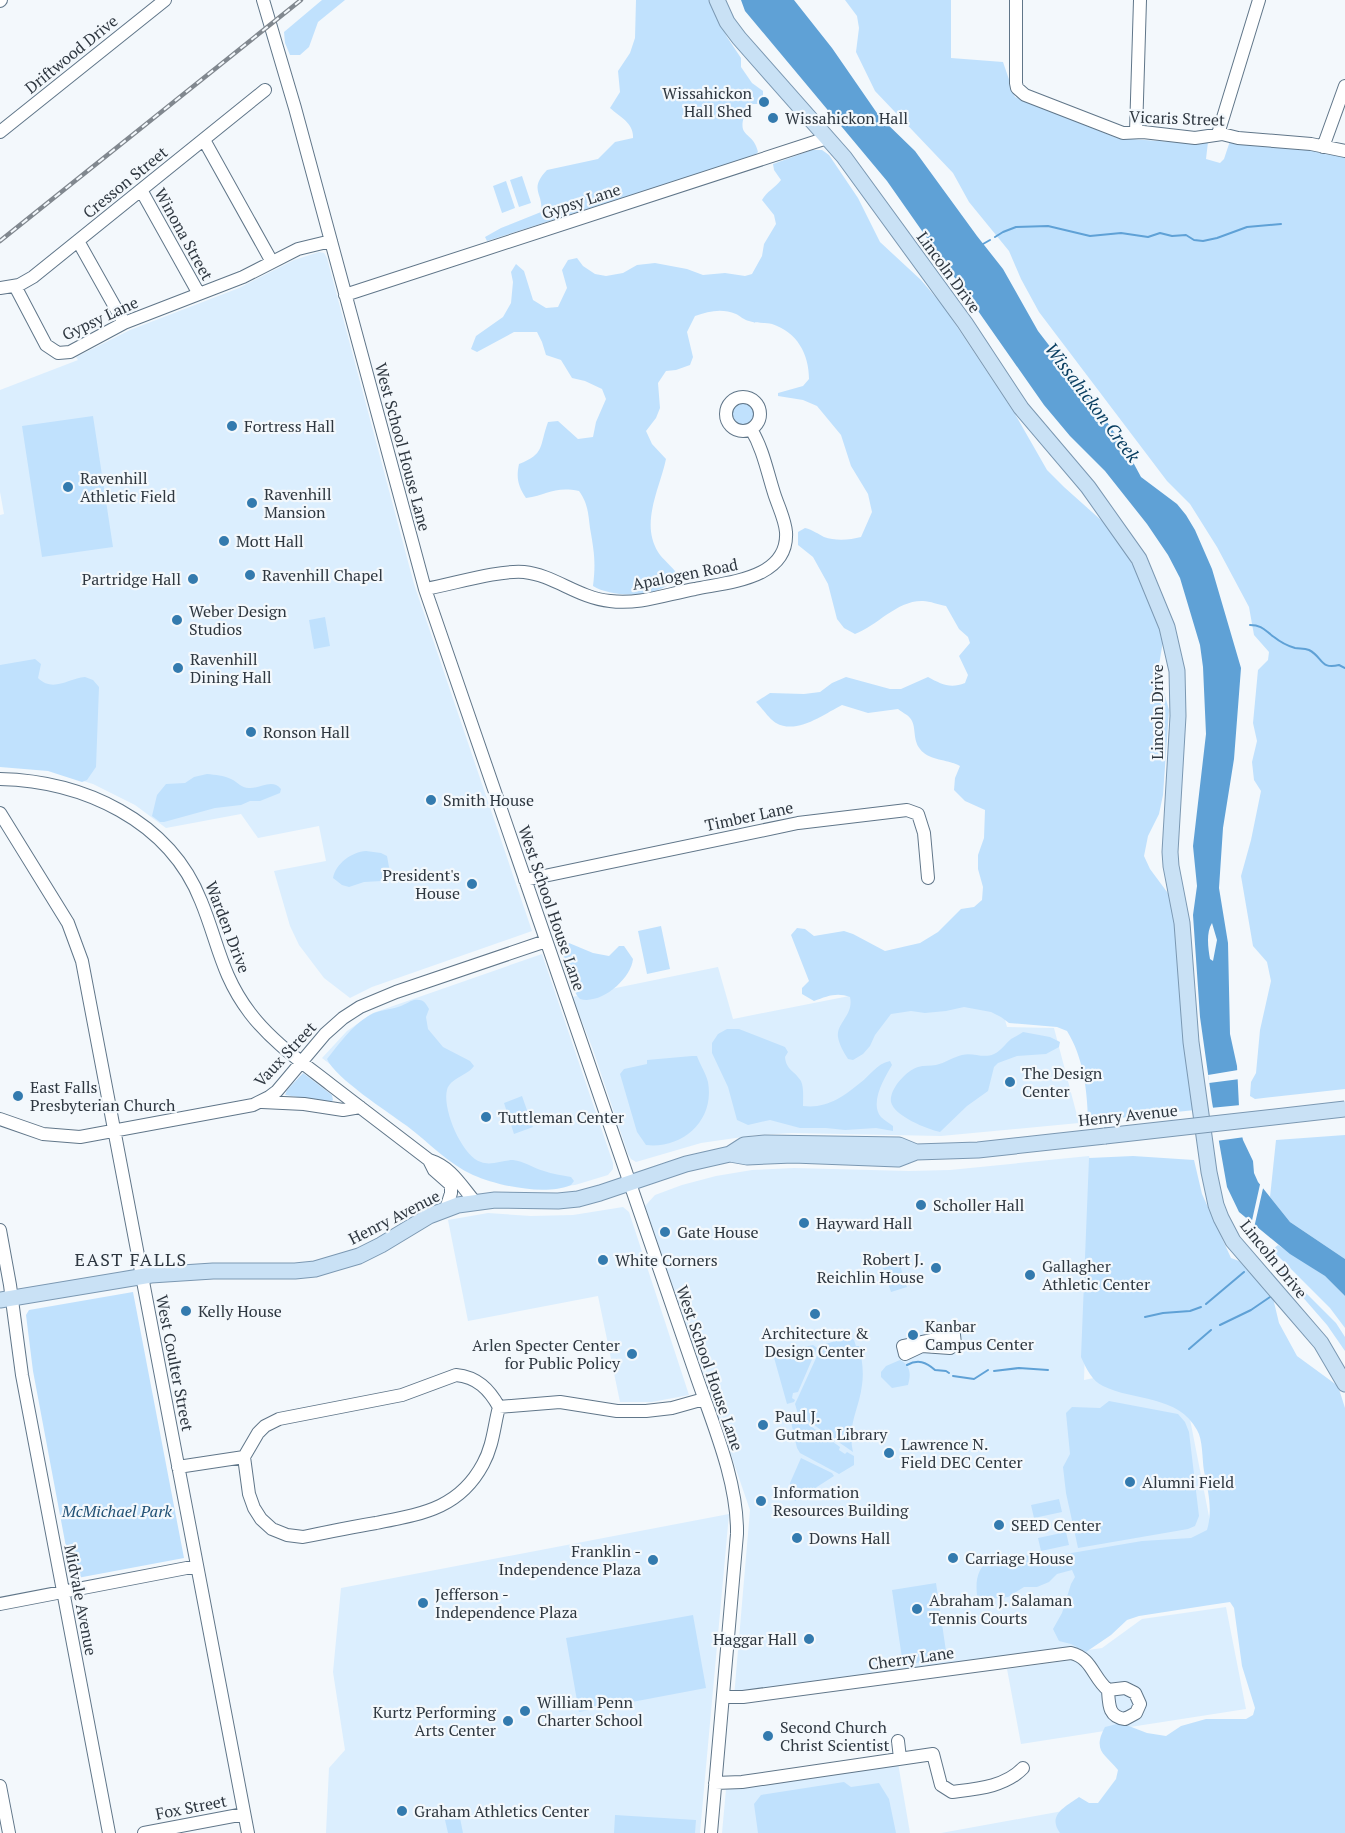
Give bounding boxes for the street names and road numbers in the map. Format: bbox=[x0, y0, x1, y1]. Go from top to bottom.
street label: Driftwood Drive bbox=[20, 10, 122, 98]
street label: Vicaris Street bbox=[1129, 105, 1225, 131]
street label: Cresson Street bbox=[78, 141, 172, 223]
street label: Gypsy Lane bbox=[539, 178, 623, 224]
street label: Winona Street bbox=[150, 184, 218, 284]
street label: Lincoln Drive bbox=[912, 227, 986, 317]
street label: Gypsy Lane bbox=[58, 291, 142, 345]
street label: West School House Lane bbox=[370, 360, 436, 534]
street label: Apalogen Road bbox=[630, 553, 740, 595]
street label: Lincoln Drive bbox=[1146, 664, 1168, 760]
street label: Timber Lane bbox=[703, 796, 795, 836]
street label: West School House Lane bbox=[513, 822, 591, 994]
street label: Warden Drive bbox=[200, 878, 256, 976]
street label: Vaux Street bbox=[249, 1017, 321, 1091]
street label: Henry Avenue bbox=[1077, 1099, 1179, 1131]
street label: Henry Avenue bbox=[345, 1185, 443, 1249]
street label: Lincoln Drive bbox=[1235, 1215, 1313, 1303]
street label: West School House Lane bbox=[671, 1282, 749, 1454]
street label: West Coulter Street bbox=[151, 1293, 199, 1433]
street label: Midvale Avenue bbox=[59, 1543, 103, 1657]
street label: Cherry Lane bbox=[867, 1641, 955, 1675]
street label: Fox Street bbox=[153, 1789, 229, 1825]

